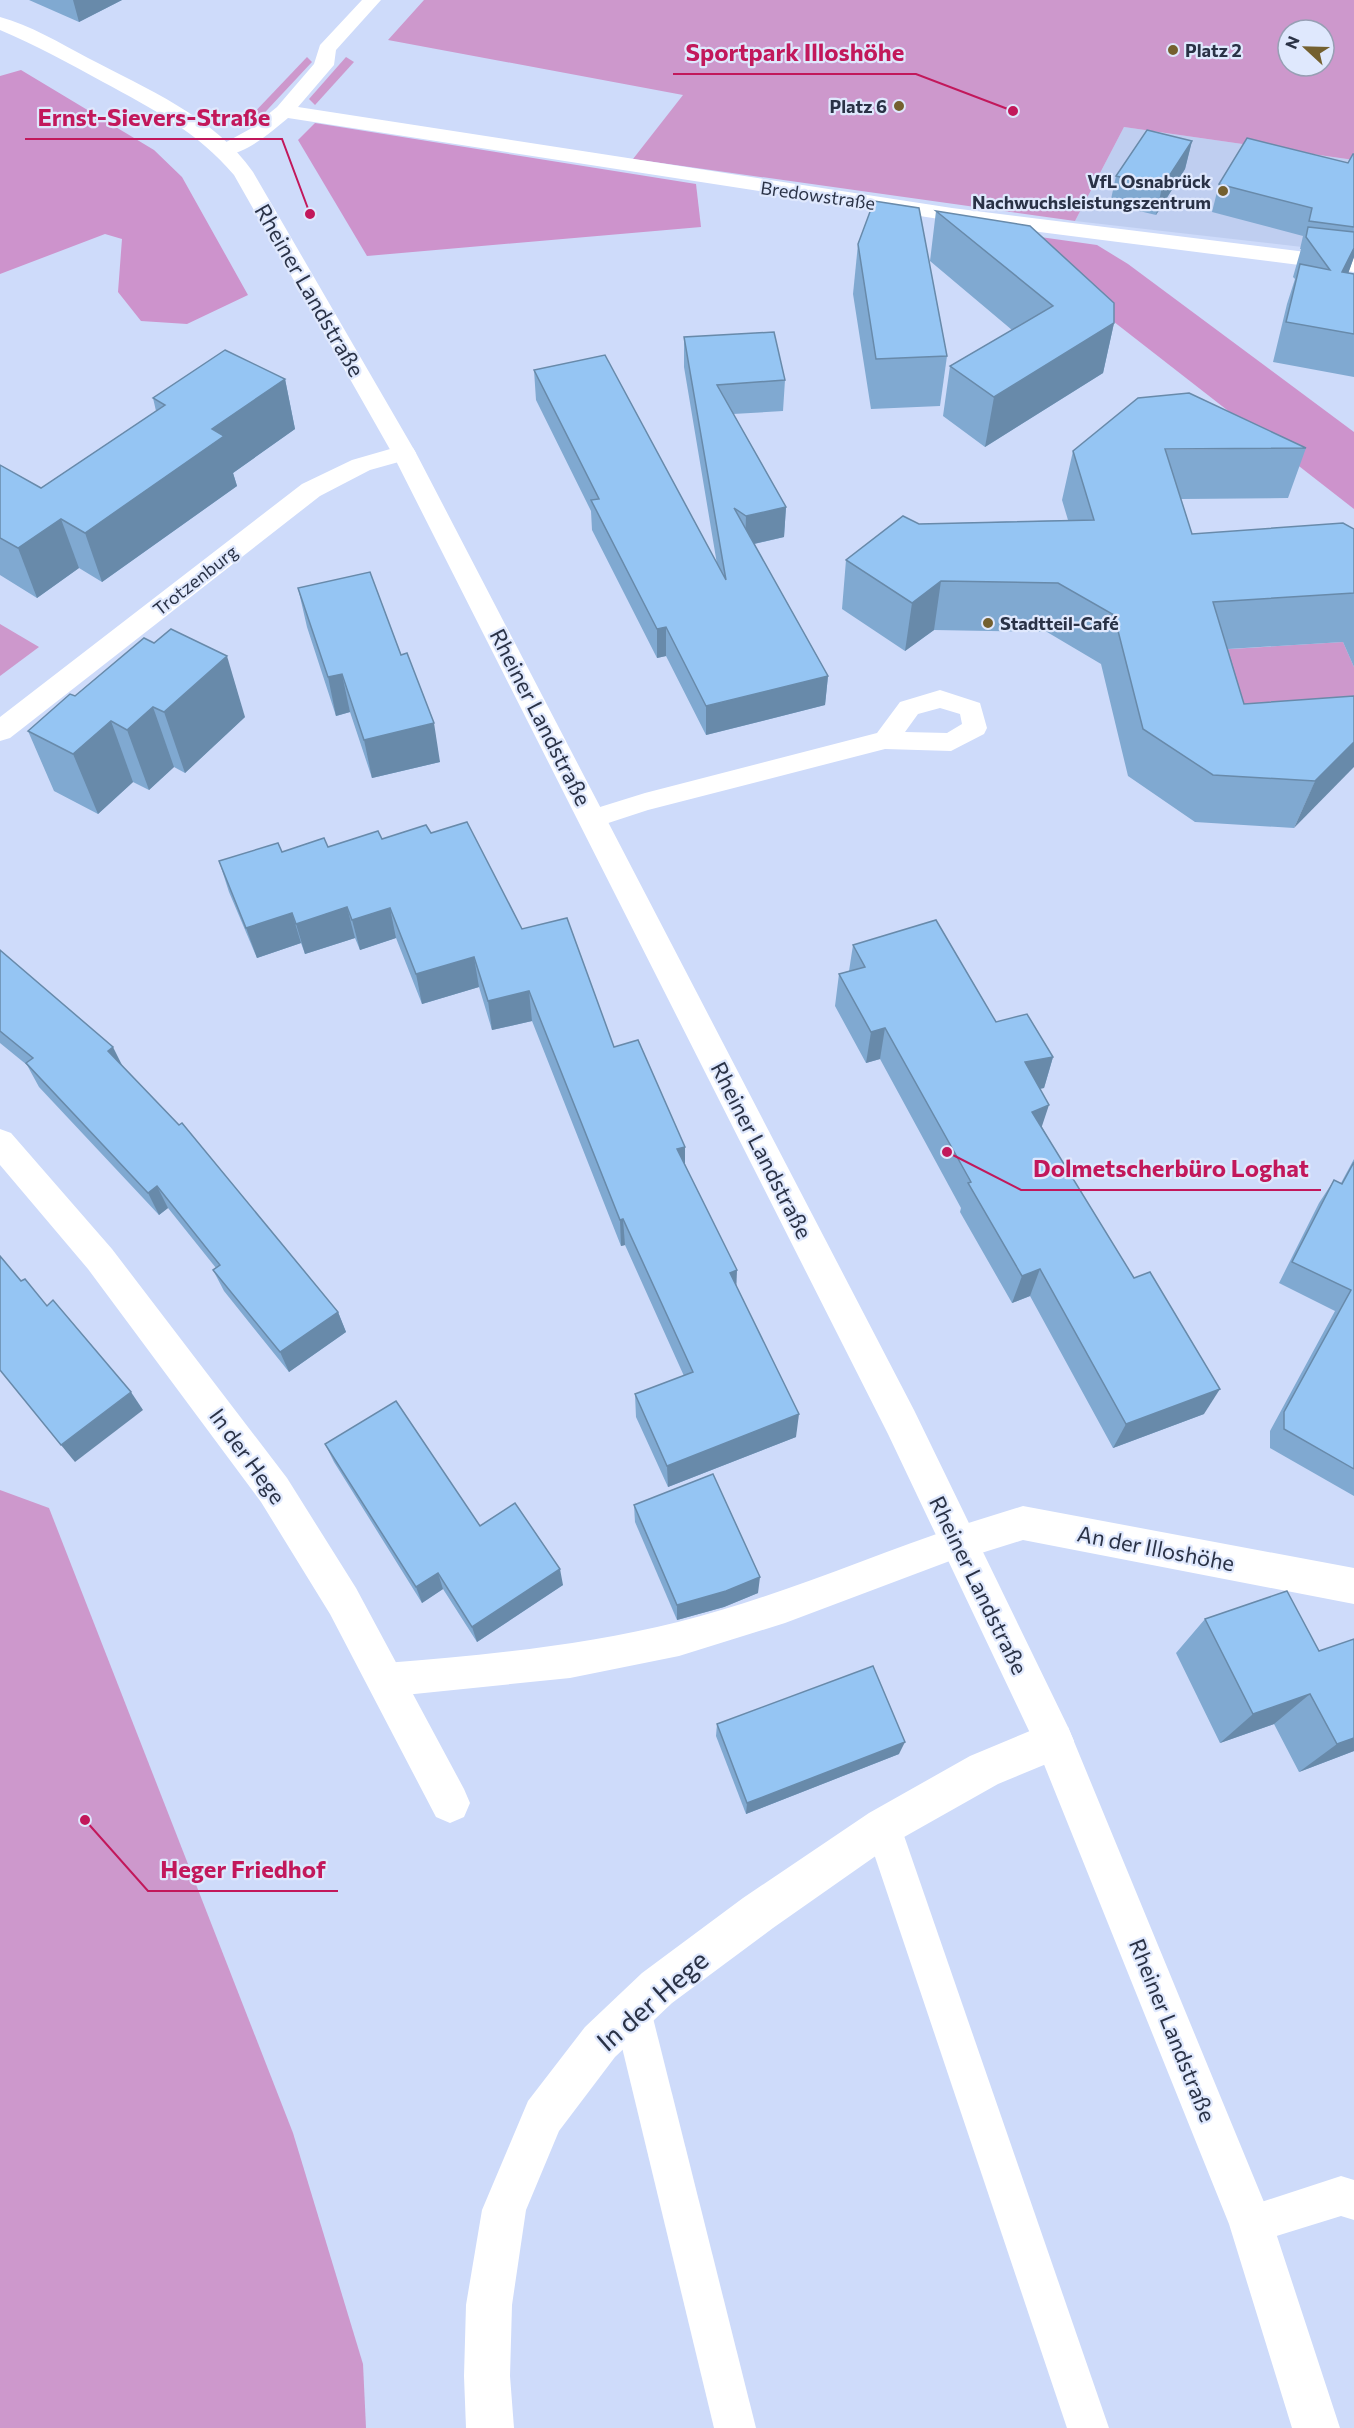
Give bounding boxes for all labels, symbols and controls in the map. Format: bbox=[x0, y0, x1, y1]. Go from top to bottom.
north arrow bbox=[1276, 18, 1336, 78]
callout: Sportpark Illoshöhe bbox=[673, 32, 916, 74]
text: N bbox=[1281, 33, 1303, 51]
text: Sportpark Illoshöhe bbox=[686, 37, 904, 66]
place label: Platz 2 bbox=[1185, 39, 1242, 61]
marker: Platz 2 bbox=[1166, 43, 1180, 57]
place label: Platz 6 bbox=[829, 95, 887, 117]
callout: Ernst-Sievers-Straße bbox=[25, 97, 282, 139]
marker: Platz 6 bbox=[892, 99, 906, 113]
text: Ernst-Sievers-Straße bbox=[38, 102, 270, 131]
place label: VfL Osnabrück Nachwuchsleistungszentrum bbox=[972, 170, 1212, 213]
street label: Bredowstraße bbox=[759, 176, 877, 214]
marker: VfL Osnabrück Nachwuchsleistungszentrum bbox=[1216, 184, 1230, 198]
street label: Rheiner Landstraße bbox=[250, 199, 370, 381]
street label: Trotzenburg bbox=[148, 540, 242, 620]
place label: Stadtteil-Café bbox=[1000, 612, 1119, 634]
marker: Stadtteil-Café bbox=[981, 616, 995, 630]
street label: Rheiner Landstraße bbox=[485, 624, 597, 810]
street label: Rheiner Landstraße bbox=[706, 1057, 818, 1243]
callout: Dolmetscherbüro Loghat bbox=[1021, 1148, 1321, 1190]
text: Dolmetscherbüro Loghat bbox=[1033, 1153, 1309, 1182]
street label: In der Hege bbox=[204, 1403, 292, 1509]
street label: Rheiner Landstraße bbox=[924, 1491, 1034, 1679]
street label: An der Illoshöhe bbox=[1075, 1520, 1237, 1576]
callout: Heger Friedhof bbox=[148, 1849, 338, 1891]
text: Heger Friedhof bbox=[160, 1854, 326, 1883]
street label: Rheiner Landstraße bbox=[1124, 1934, 1222, 2126]
street label: In der Hege bbox=[589, 1943, 715, 2057]

